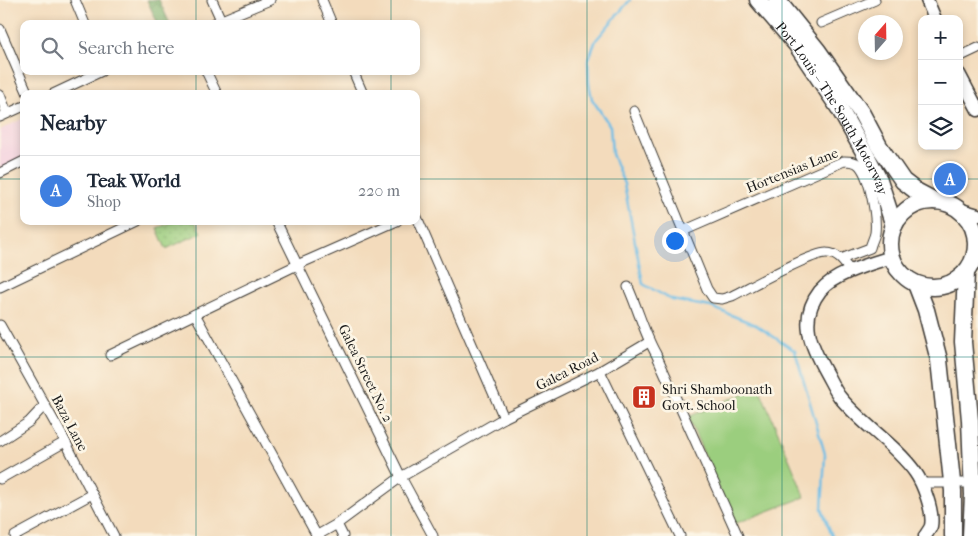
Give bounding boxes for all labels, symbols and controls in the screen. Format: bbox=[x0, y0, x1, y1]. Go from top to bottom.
north arrow bbox=[858, 15, 903, 60]
map controls bbox=[918, 15, 963, 150]
button: + bbox=[918, 15, 963, 60]
street label: Port Louis – The South Motorway bbox=[772, 18, 891, 198]
search box bbox=[20, 20, 420, 75]
icon: search bbox=[38, 34, 66, 62]
text: Search here bbox=[78, 37, 174, 59]
button: − bbox=[918, 60, 963, 105]
button: layers bbox=[918, 105, 963, 150]
text: Nearby bbox=[40, 111, 106, 135]
street label: Hortensias Lane bbox=[744, 144, 841, 197]
pin: A bbox=[934, 160, 966, 198]
text: Teak World bbox=[87, 170, 181, 192]
text: A bbox=[51, 181, 61, 200]
text: 220 m bbox=[358, 181, 400, 200]
text: Shop bbox=[87, 192, 121, 211]
your location bbox=[662, 228, 688, 254]
street label: Galea Street No. 2 bbox=[334, 321, 397, 425]
street label: Galea Road bbox=[533, 348, 602, 394]
place label: Shri Shamboonath Govt. School bbox=[662, 381, 772, 414]
building icon: Shri Shamboonath Govt. School bbox=[631, 384, 657, 410]
street label: Baza Lane bbox=[48, 392, 91, 454]

